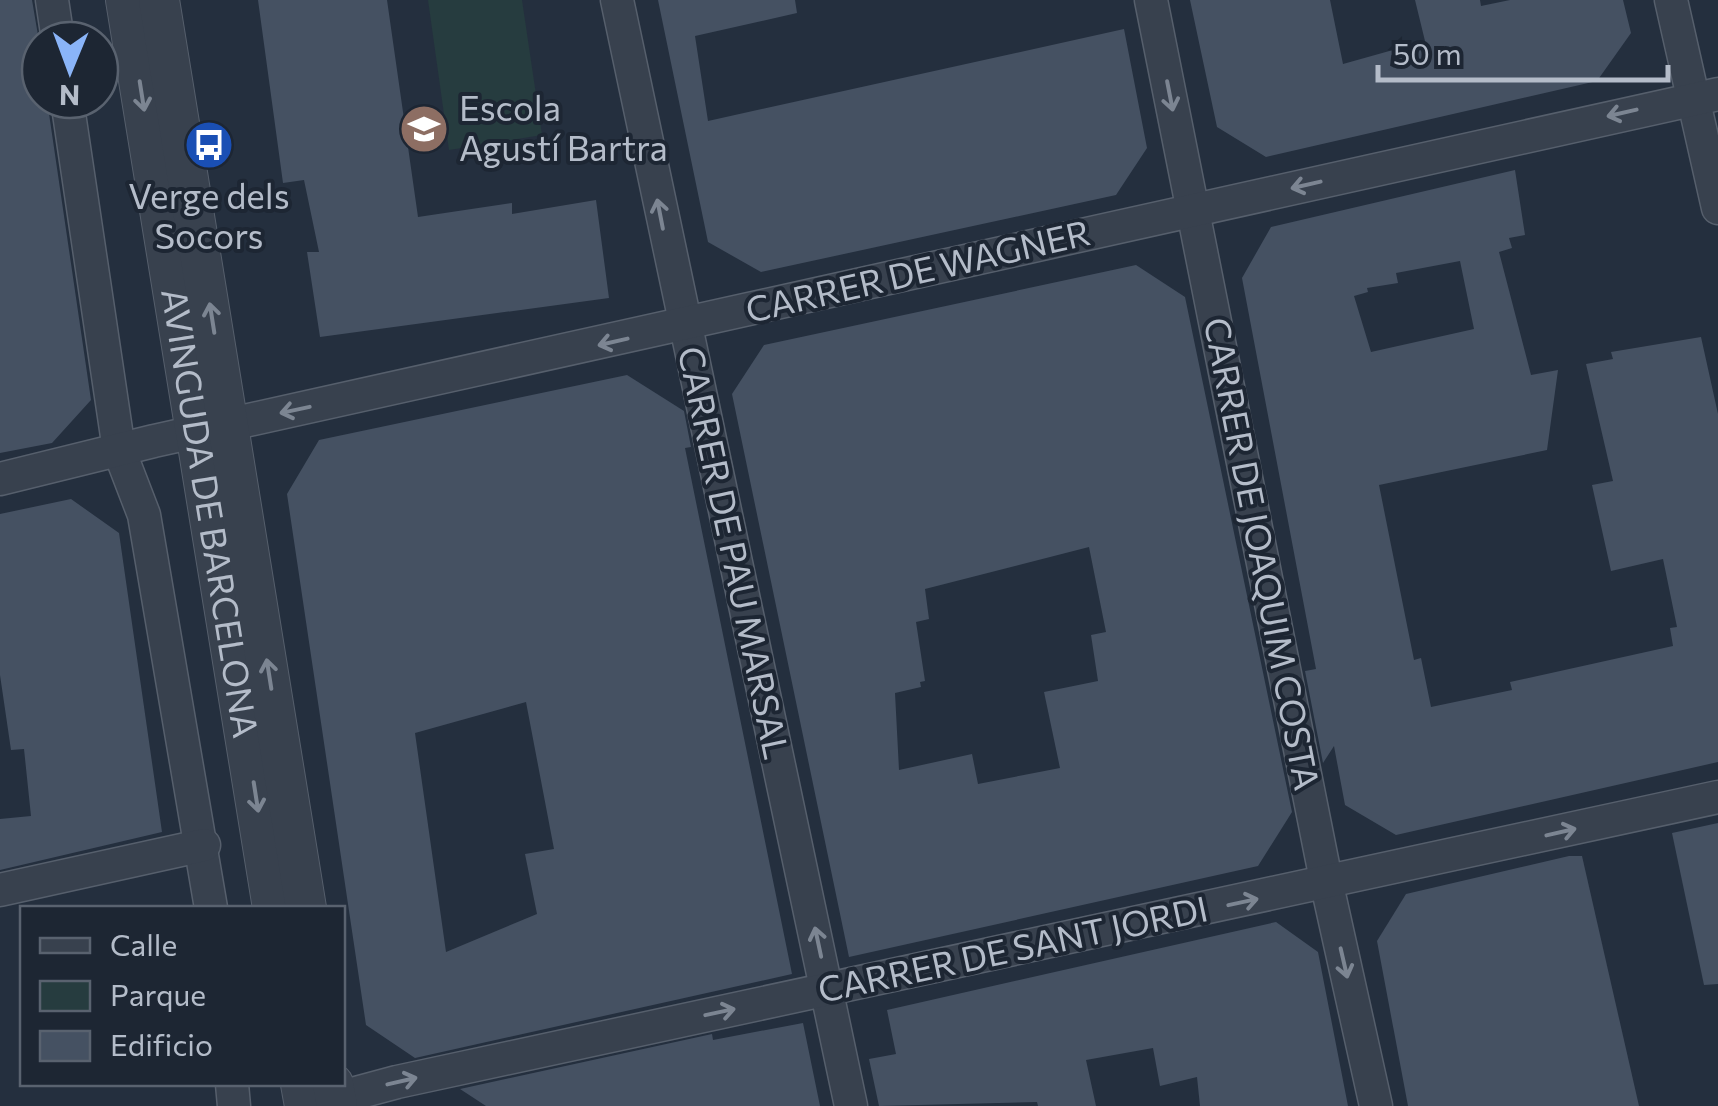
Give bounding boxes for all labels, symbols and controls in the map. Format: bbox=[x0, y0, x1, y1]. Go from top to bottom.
north arrow bbox=[20, 20, 120, 120]
scale bar bbox=[1378, 20, 1668, 82]
text: 50 m bbox=[1393, 34, 1462, 71]
text: N bbox=[59, 79, 80, 113]
one-way arrow bbox=[133, 79, 152, 112]
one-way arrow bbox=[1161, 79, 1180, 111]
place label: Escola Agustí Bartra bbox=[459, 85, 668, 168]
school or university icon: Escola Agustí Bartra bbox=[398, 103, 450, 155]
one-way arrow bbox=[1607, 104, 1639, 123]
bus stop icon: Verge dels Socors bbox=[183, 119, 235, 171]
place label: Verge dels Socors bbox=[128, 173, 290, 256]
one-way arrow bbox=[1291, 177, 1323, 195]
one-way arrow bbox=[650, 199, 669, 231]
street label: CARRER DE WAGNER bbox=[741, 209, 1094, 330]
street label: AVINGUDA DE BARCELONA bbox=[154, 285, 269, 741]
one-way arrow bbox=[202, 303, 220, 335]
street label: CARRER DE JOAQUIM COSTA bbox=[1197, 314, 1330, 793]
one-way arrow bbox=[598, 334, 630, 352]
street label: CARRER DE PAU MARSAL bbox=[671, 342, 800, 763]
one-way arrow bbox=[280, 401, 312, 420]
one-way arrow bbox=[259, 658, 278, 691]
one-way arrow bbox=[247, 780, 266, 813]
one-way arrow bbox=[1544, 822, 1576, 841]
street label: CARRER DE SANT JORDI bbox=[814, 885, 1211, 1010]
one-way arrow bbox=[1226, 892, 1258, 911]
legend bbox=[20, 906, 345, 1086]
text: Calle bbox=[110, 925, 177, 962]
one-way arrow bbox=[808, 927, 826, 959]
one-way arrow bbox=[1336, 946, 1355, 978]
text: Parque bbox=[110, 975, 206, 1012]
one-way arrow bbox=[703, 1001, 735, 1020]
text: Edificio bbox=[110, 1025, 213, 1062]
one-way arrow bbox=[385, 1071, 417, 1089]

